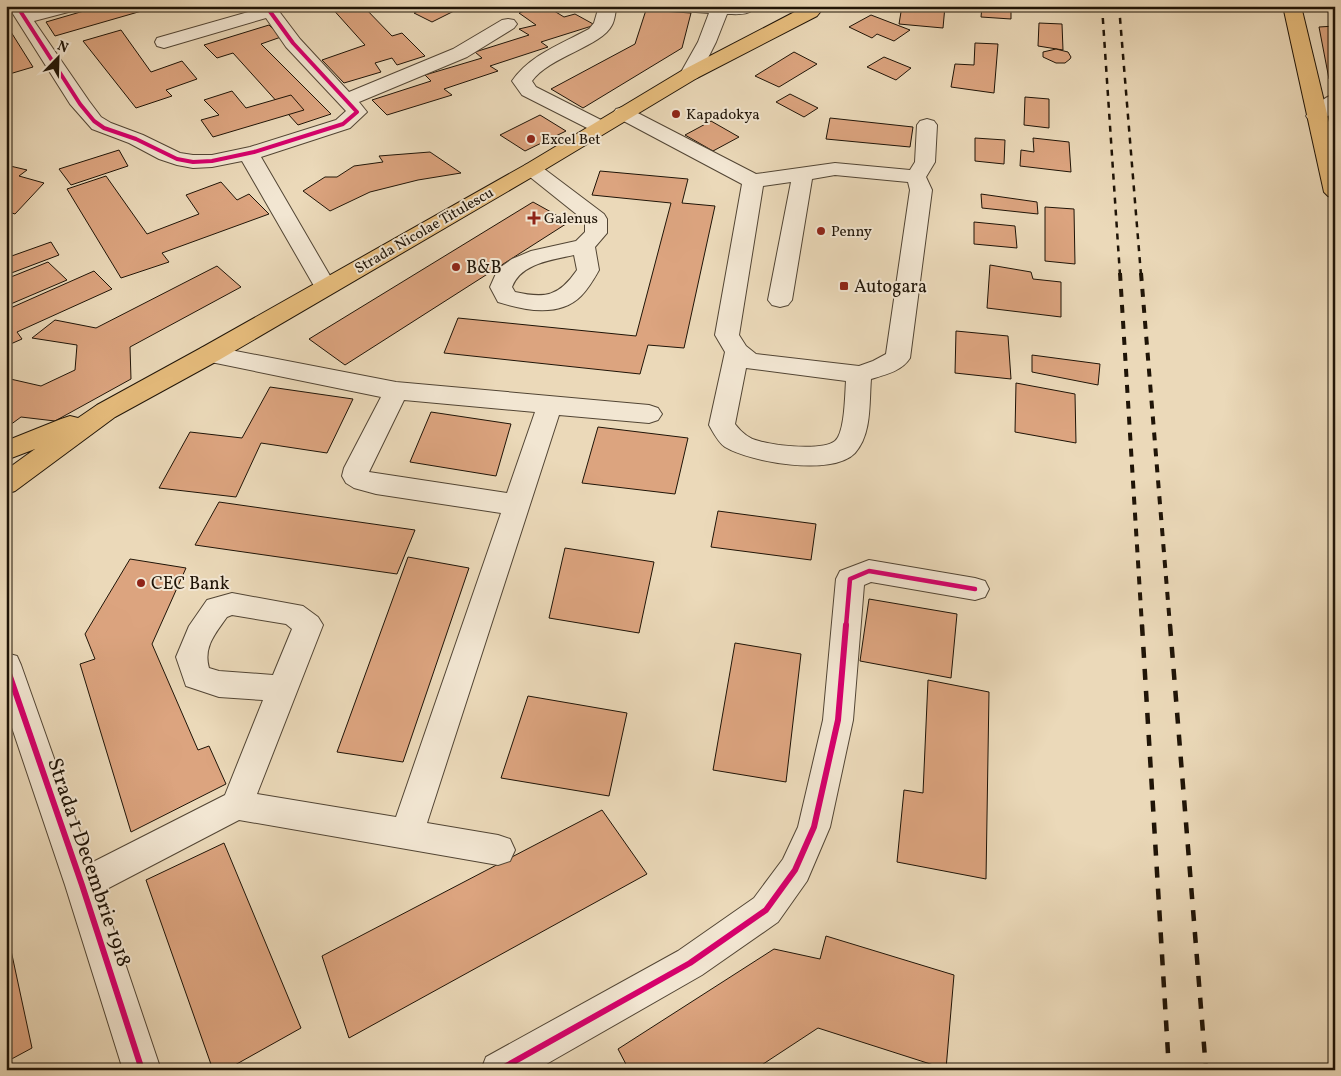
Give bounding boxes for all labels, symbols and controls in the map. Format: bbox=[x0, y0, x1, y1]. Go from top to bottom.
north arrow bbox=[32, 32, 82, 82]
text: N bbox=[54, 37, 71, 58]
place label: Kapadokya bbox=[686, 105, 760, 126]
marker: Kapadokya bbox=[670, 108, 682, 120]
place label: Excel Bet bbox=[541, 130, 601, 151]
marker: Excel Bet bbox=[525, 133, 537, 145]
street label: Strada Nicolae Titulescu bbox=[351, 183, 498, 280]
place label: Galenus bbox=[544, 209, 598, 230]
marker: Galenus bbox=[528, 212, 540, 224]
place label: Penny bbox=[831, 222, 872, 243]
marker: Penny bbox=[815, 225, 827, 237]
place label: B&B bbox=[466, 256, 502, 281]
marker: B&B bbox=[450, 261, 462, 273]
place label: Autogara bbox=[854, 275, 927, 300]
marker: Autogara bbox=[838, 280, 850, 292]
place label: CEC Bank bbox=[151, 572, 230, 597]
marker: CEC Bank bbox=[135, 577, 147, 589]
street label: Strada 1 Decembrie 1918 bbox=[39, 754, 138, 971]

